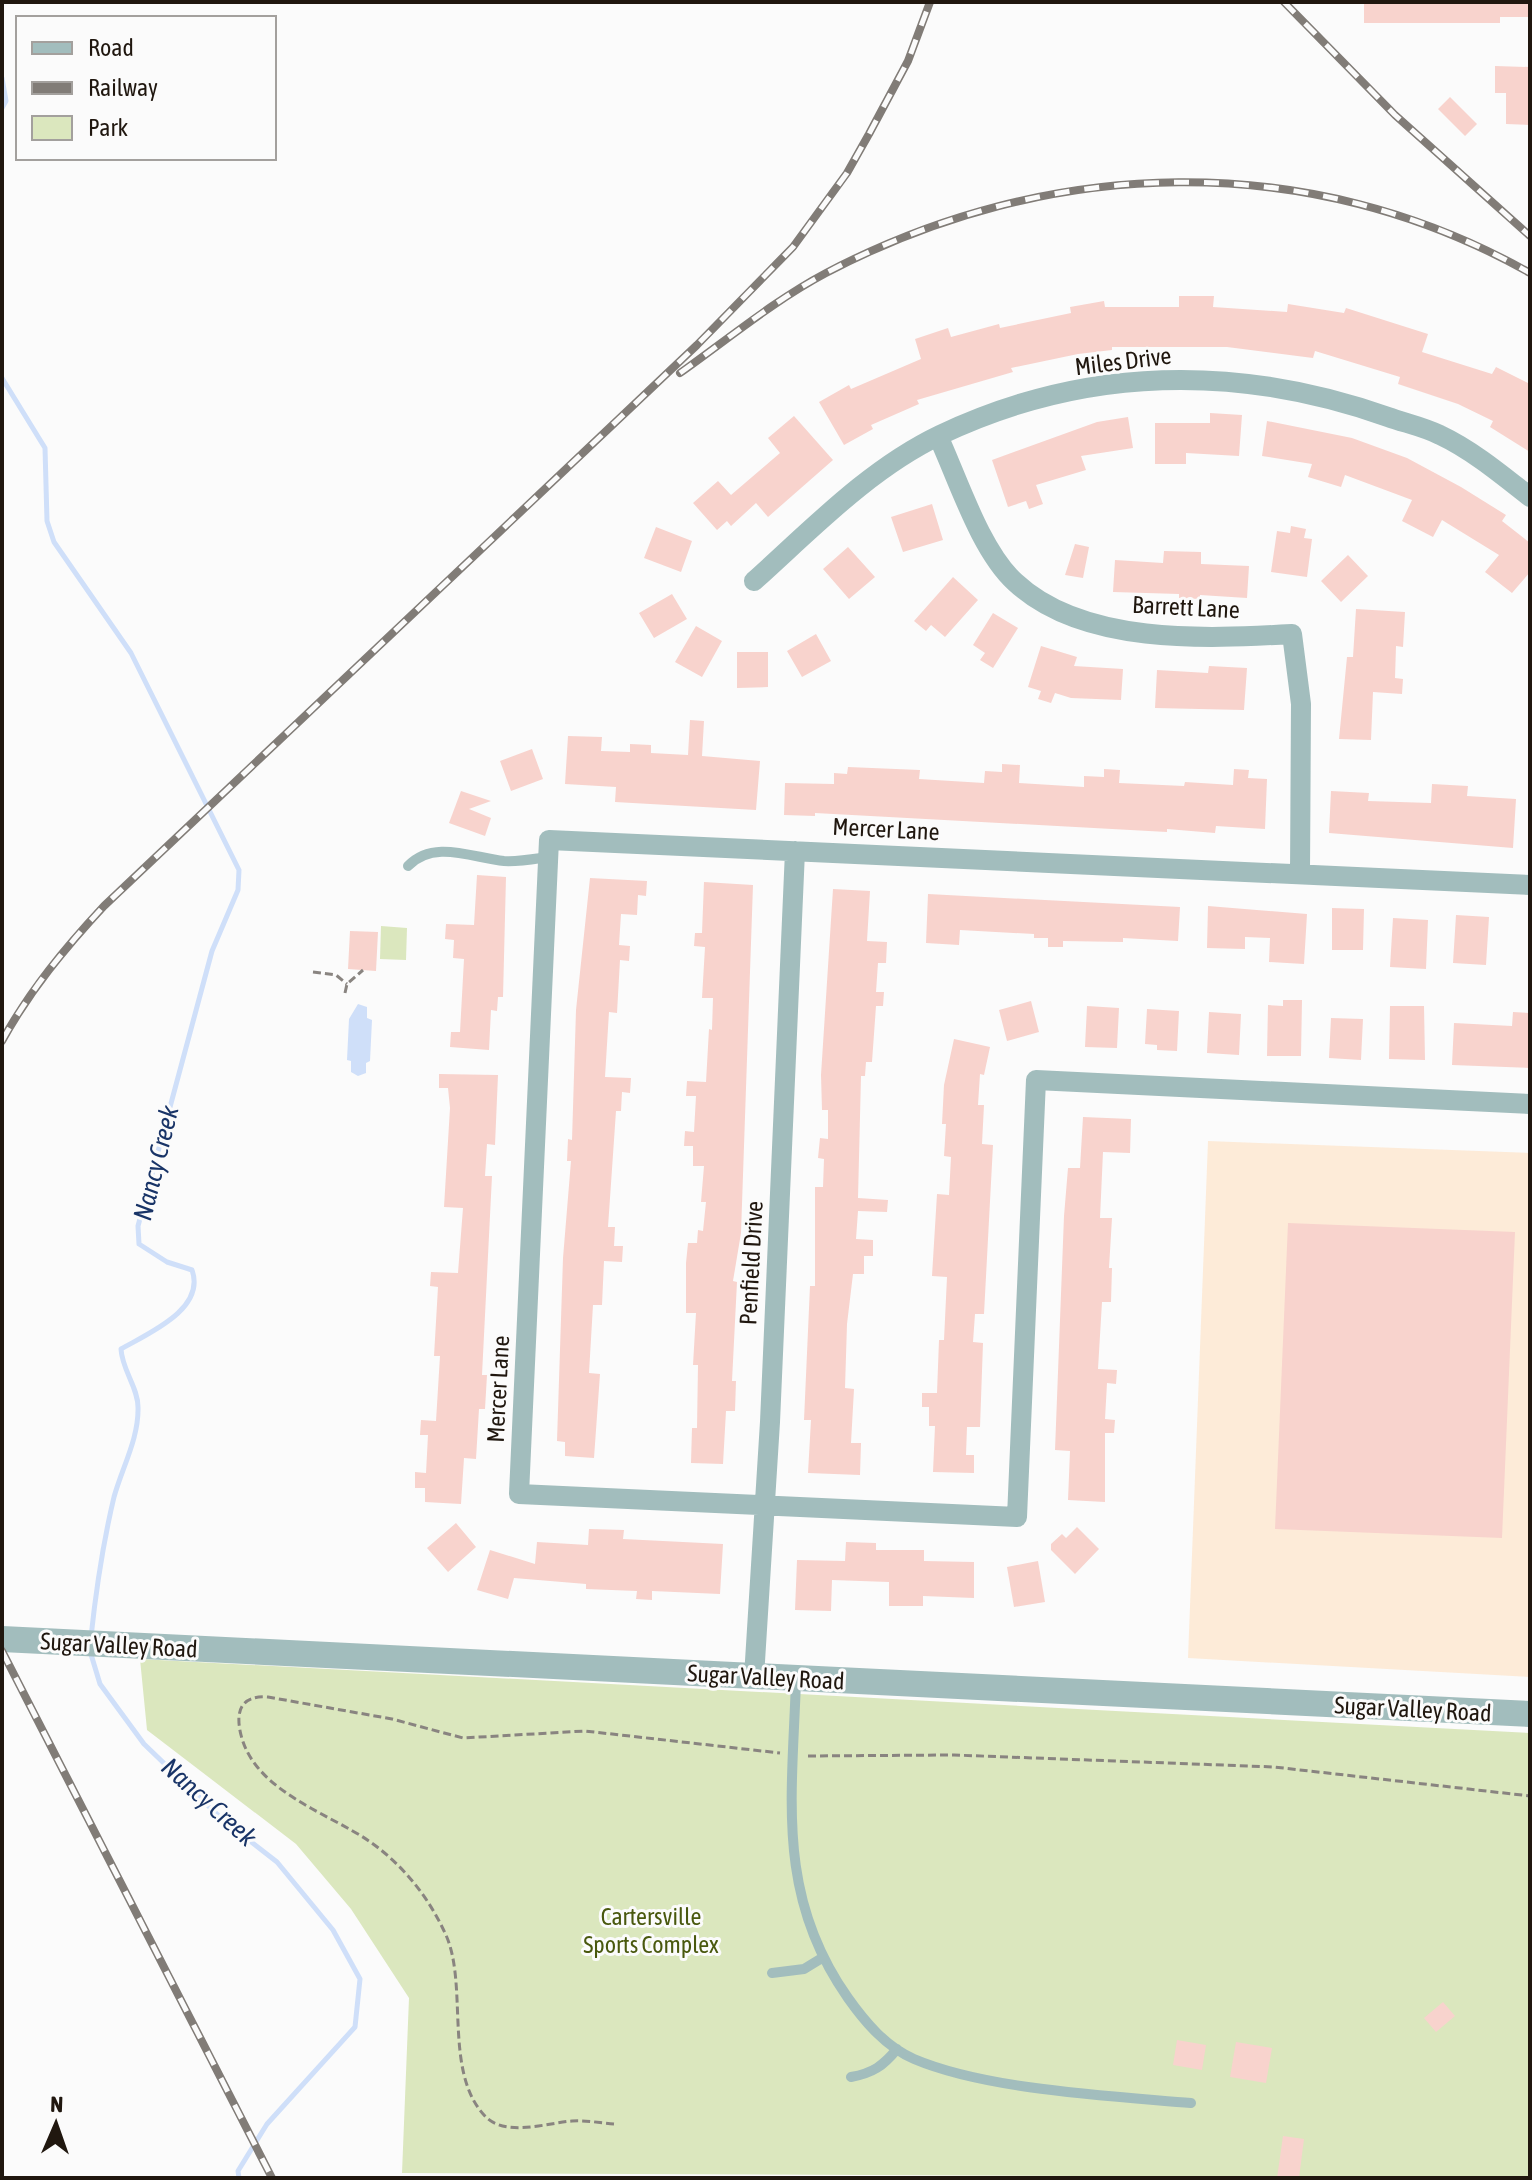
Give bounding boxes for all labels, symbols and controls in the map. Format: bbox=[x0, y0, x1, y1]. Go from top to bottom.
legend bbox=[16, 16, 276, 160]
text: Road bbox=[88, 34, 134, 61]
text: Railway bbox=[88, 74, 158, 101]
text: Park bbox=[88, 114, 129, 141]
street label: Miles Drive bbox=[1073, 342, 1173, 380]
street label: Barrett Lane bbox=[1132, 591, 1240, 623]
street label: Mercer Lane bbox=[832, 813, 940, 845]
water label: Nancy Creek bbox=[127, 1102, 185, 1223]
street label: Penfield Drive bbox=[734, 1200, 768, 1326]
street label: Mercer Lane bbox=[482, 1335, 514, 1443]
street label: Sugar Valley Road bbox=[40, 1627, 198, 1663]
street label: Sugar Valley Road bbox=[687, 1659, 845, 1695]
street label: Sugar Valley Road bbox=[1334, 1691, 1492, 1727]
water label: Nancy Creek bbox=[155, 1752, 263, 1853]
park label: Cartersville Sports Complex bbox=[583, 1903, 719, 1958]
north arrow bbox=[16, 2084, 96, 2164]
text: N bbox=[50, 2091, 64, 2117]

